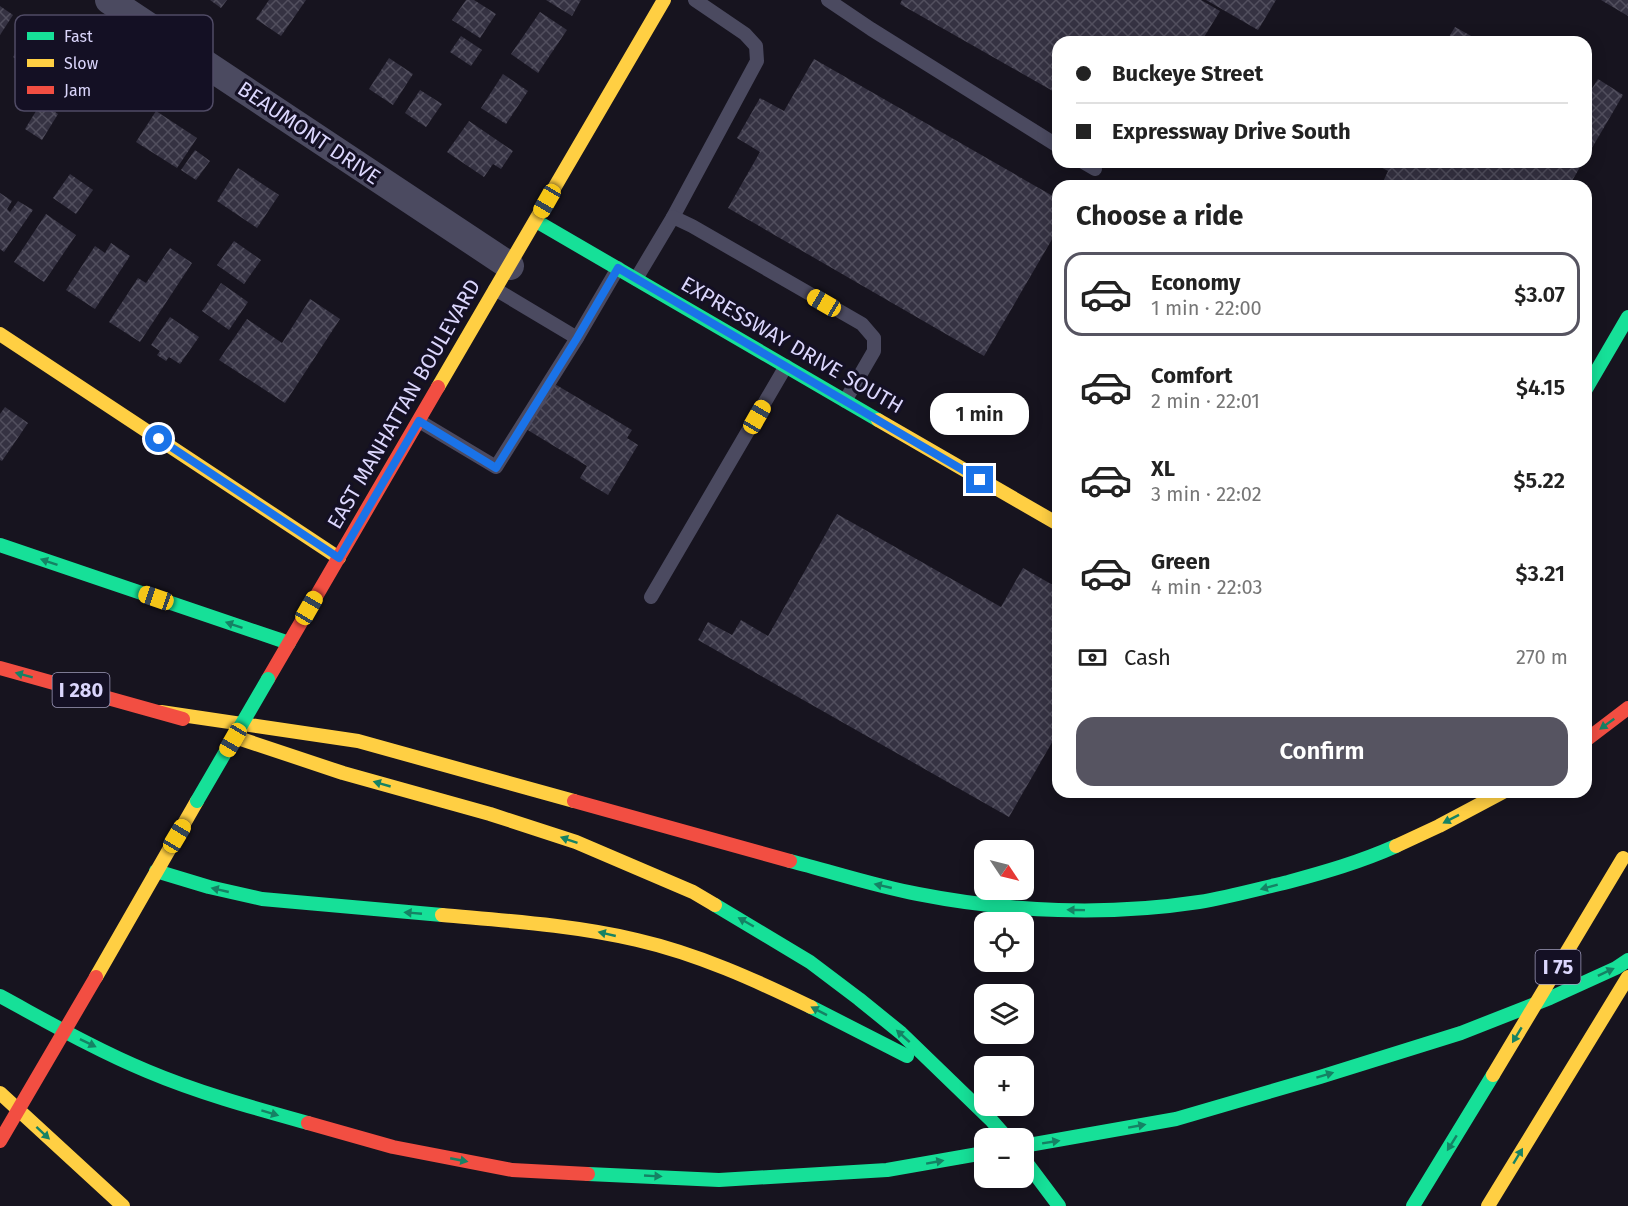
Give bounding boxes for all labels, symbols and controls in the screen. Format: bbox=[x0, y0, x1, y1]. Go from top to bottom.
legend bbox=[15, 15, 213, 111]
text: Fast bbox=[64, 27, 93, 46]
text: Slow bbox=[64, 54, 99, 73]
text: Buckeye Street bbox=[1112, 60, 1263, 87]
street label: BEAUMONT DRIVE bbox=[233, 76, 385, 190]
text: Jam bbox=[64, 81, 91, 100]
text: Expressway Drive South bbox=[1112, 118, 1351, 145]
car bbox=[530, 181, 564, 221]
text: Choose a ride bbox=[1076, 200, 1243, 232]
icon: car bbox=[1079, 267, 1133, 321]
text: Economy bbox=[1151, 269, 1240, 296]
street label: EXPRESSWAY DRIVE SOUTH bbox=[676, 271, 908, 419]
street label: EAST MANHATTAN BOULEVARD bbox=[322, 275, 486, 533]
text: $3.07 bbox=[1514, 281, 1565, 308]
car bbox=[804, 286, 844, 320]
text: 1 min · 22:00 bbox=[1151, 296, 1262, 320]
icon: car bbox=[1079, 360, 1133, 414]
text: Comfort bbox=[1151, 362, 1232, 389]
text: $4.15 bbox=[1516, 374, 1565, 401]
text: 2 min · 22:01 bbox=[1151, 389, 1260, 413]
callout: 1 min bbox=[930, 393, 1030, 435]
car bbox=[740, 397, 774, 437]
text: 1 min bbox=[955, 402, 1004, 426]
route start bbox=[145, 425, 172, 452]
icon: car bbox=[1079, 453, 1133, 507]
text: XL bbox=[1151, 455, 1175, 482]
route end bbox=[966, 466, 993, 493]
text: $5.22 bbox=[1514, 467, 1565, 494]
text: 3 min · 22:02 bbox=[1151, 482, 1262, 506]
icon: car bbox=[1079, 546, 1133, 600]
text: Green bbox=[1151, 548, 1210, 575]
one-way arrow bbox=[40, 557, 58, 566]
text: $3.21 bbox=[1516, 560, 1565, 587]
text: 4 min · 22:03 bbox=[1151, 575, 1262, 599]
car bbox=[136, 584, 176, 612]
car bbox=[292, 588, 326, 628]
one-way arrow bbox=[225, 619, 243, 629]
icon: cash bbox=[1076, 641, 1109, 674]
text: Cash bbox=[1124, 644, 1171, 671]
text: 270 m bbox=[1516, 645, 1568, 669]
one-way arrow bbox=[15, 669, 33, 679]
road number: I 280 bbox=[52, 673, 110, 707]
button: Confirm bbox=[1076, 717, 1568, 786]
one-way arrow bbox=[1599, 718, 1614, 730]
car bbox=[216, 720, 250, 760]
one-way arrow bbox=[373, 779, 391, 788]
one-way arrow bbox=[1443, 815, 1460, 824]
car bbox=[160, 816, 194, 856]
one-way arrow bbox=[560, 835, 578, 844]
north arrow bbox=[974, 840, 1034, 900]
map controls bbox=[974, 840, 1034, 1188]
one-way arrow bbox=[874, 880, 892, 890]
one-way arrow bbox=[1260, 882, 1278, 892]
one-way arrow bbox=[210, 885, 229, 895]
one-way arrow bbox=[1067, 905, 1086, 915]
one-way arrow bbox=[404, 908, 423, 918]
button: locate bbox=[974, 912, 1034, 972]
one-way arrow bbox=[737, 917, 754, 927]
one-way arrow bbox=[597, 929, 616, 938]
road number: I 75 bbox=[1536, 950, 1580, 984]
one-way arrow bbox=[1598, 967, 1615, 976]
button: layers bbox=[974, 984, 1034, 1044]
one-way arrow bbox=[811, 1006, 828, 1016]
one-way arrow bbox=[1512, 1027, 1523, 1043]
one-way arrow bbox=[896, 1029, 911, 1043]
one-way arrow bbox=[80, 1039, 97, 1048]
button: + bbox=[974, 1056, 1034, 1116]
one-way arrow bbox=[1316, 1070, 1334, 1079]
one-way arrow bbox=[261, 1109, 279, 1118]
one-way arrow bbox=[1128, 1122, 1147, 1131]
one-way arrow bbox=[35, 1126, 50, 1139]
button: − bbox=[974, 1128, 1034, 1188]
one-way arrow bbox=[1446, 1135, 1457, 1151]
one-way arrow bbox=[1042, 1137, 1061, 1146]
one-way arrow bbox=[1513, 1148, 1524, 1164]
one-way arrow bbox=[450, 1156, 469, 1165]
one-way arrow bbox=[926, 1157, 945, 1166]
one-way arrow bbox=[644, 1172, 663, 1181]

